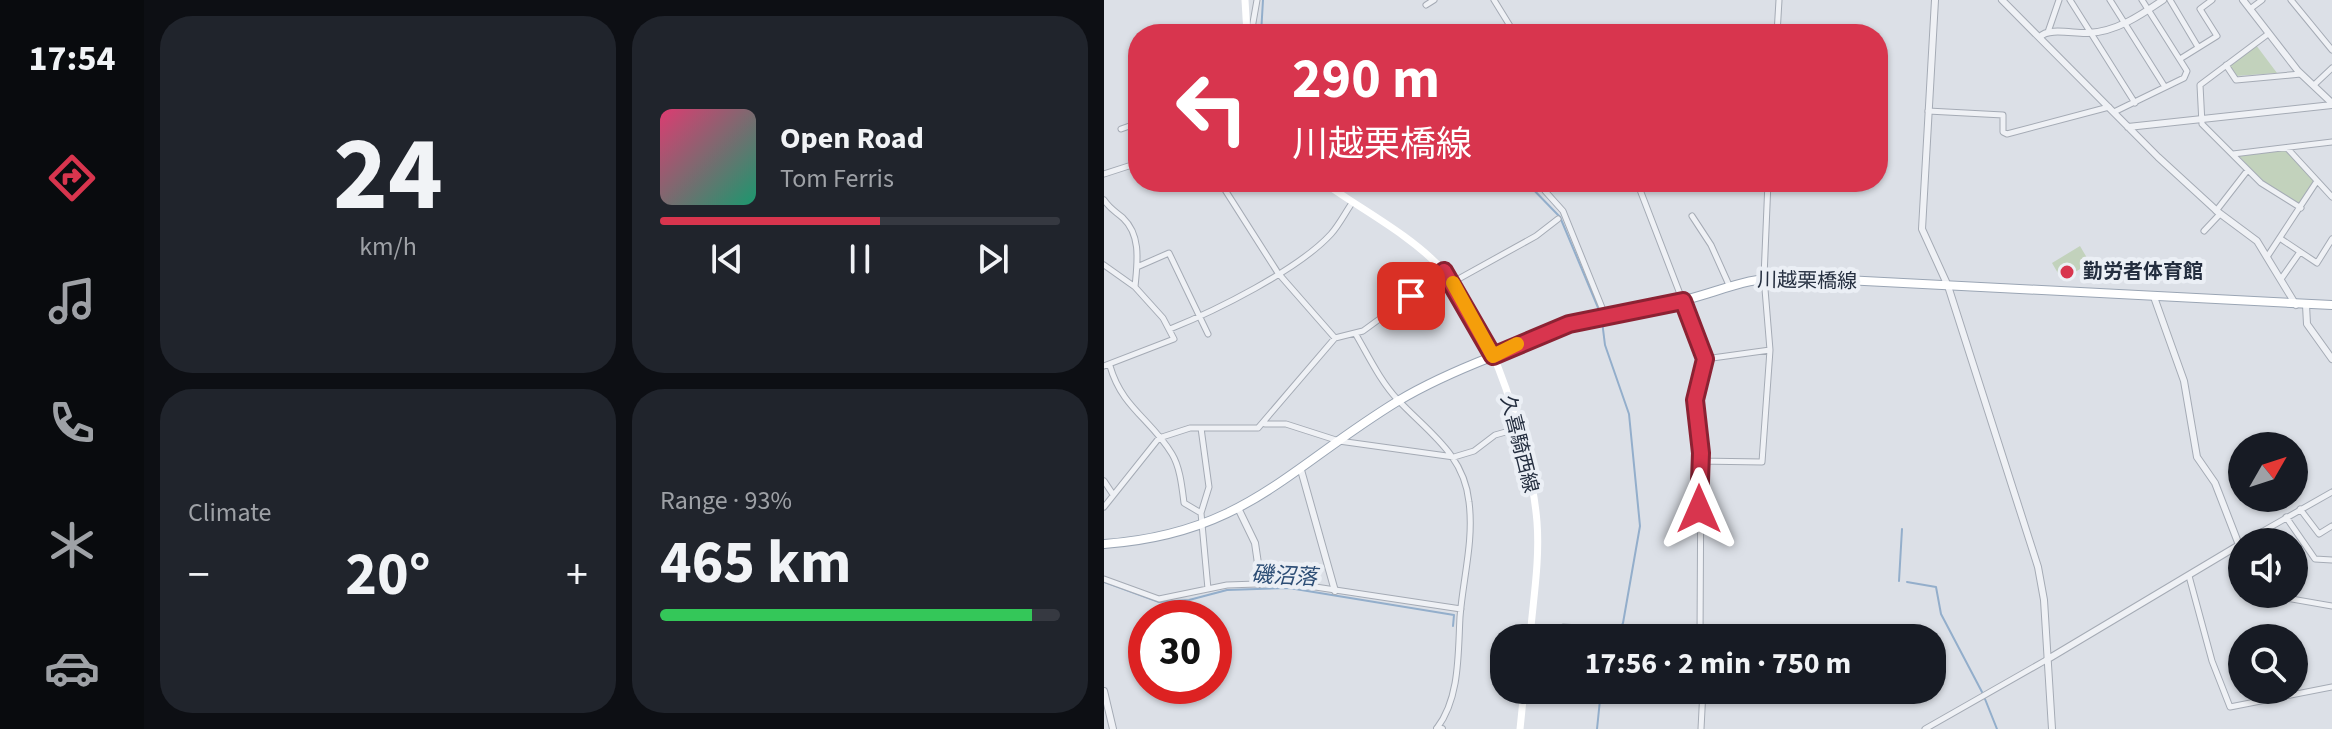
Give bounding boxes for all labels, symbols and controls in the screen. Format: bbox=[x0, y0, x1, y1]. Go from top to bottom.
text: 17:54 bbox=[29, 33, 115, 84]
text: 290 m bbox=[1292, 40, 1440, 119]
icon: left bbox=[1160, 56, 1264, 160]
text: 24 bbox=[333, 102, 443, 250]
text: Open Road bbox=[780, 117, 924, 160]
text: 川越栗橋線 bbox=[1292, 119, 1472, 170]
icon: directions bbox=[44, 150, 100, 206]
text: Tom Ferris bbox=[780, 160, 894, 197]
text: km/h bbox=[359, 228, 417, 265]
icon: previous bbox=[705, 237, 749, 281]
icon: pause bbox=[838, 237, 882, 281]
icon: next bbox=[971, 237, 1015, 281]
place label: 勤労者体育館 bbox=[2083, 258, 2203, 286]
pin bbox=[1377, 262, 1445, 330]
marker: 勤労者体育館 bbox=[2058, 263, 2076, 281]
street label: 川越栗橋線 bbox=[1757, 266, 1857, 296]
icon: music bbox=[44, 273, 100, 329]
icon: arrive bbox=[1389, 274, 1433, 318]
street label: 久喜騎西線 bbox=[1493, 392, 1545, 496]
icon: phone bbox=[44, 395, 100, 451]
north arrow bbox=[2228, 432, 2308, 512]
map controls bbox=[2228, 432, 2308, 704]
position arrow bbox=[1657, 467, 1741, 551]
text: Range · 93% bbox=[660, 482, 792, 519]
text: Climate bbox=[188, 494, 272, 531]
icon: climate bbox=[44, 517, 100, 573]
text: 465 km bbox=[660, 521, 851, 606]
button: sound bbox=[2228, 528, 2308, 608]
text: 20° bbox=[345, 533, 431, 618]
text: − bbox=[188, 544, 210, 607]
text: + bbox=[566, 544, 588, 607]
water label: 磯沼落 bbox=[1250, 558, 1321, 594]
speed limit sign: 30 bbox=[1128, 600, 1232, 704]
button: search bbox=[2228, 624, 2308, 704]
icon: car bbox=[44, 640, 100, 696]
text: 17:56 · 2 min · 750 m bbox=[1585, 642, 1851, 685]

